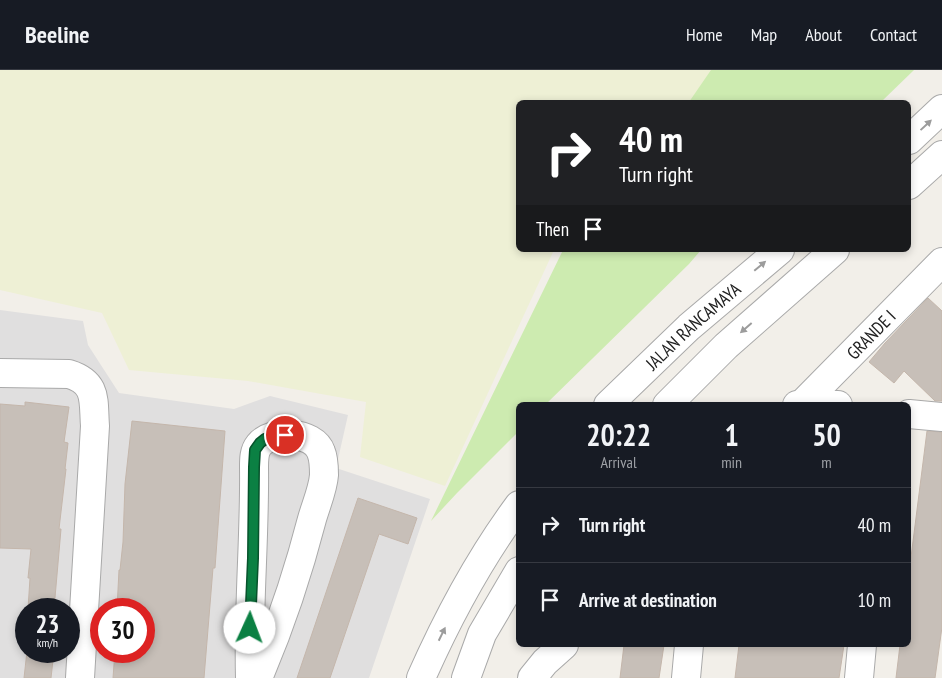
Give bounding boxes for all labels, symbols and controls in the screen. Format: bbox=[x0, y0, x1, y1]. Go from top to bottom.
text: Beeline bbox=[25, 19, 90, 50]
text: Home bbox=[686, 23, 723, 46]
text: Map bbox=[751, 23, 777, 46]
text: About bbox=[805, 23, 842, 46]
text: Contact bbox=[870, 23, 917, 46]
text: 40 m bbox=[619, 116, 683, 162]
one-way arrow bbox=[919, 119, 931, 131]
icon: right bbox=[536, 120, 601, 185]
text: Turn right bbox=[619, 160, 693, 188]
icon: arrive bbox=[579, 215, 607, 243]
text: Then bbox=[536, 217, 569, 241]
one-way arrow bbox=[754, 261, 767, 272]
street label: JALAN RANCAMAYA bbox=[640, 277, 745, 375]
street label: GRANDE I bbox=[841, 305, 900, 364]
one-way arrow bbox=[740, 323, 753, 334]
pin bbox=[264, 414, 306, 456]
text: 20:22 bbox=[586, 415, 651, 454]
text: 1 bbox=[724, 415, 739, 454]
text: 50 bbox=[812, 415, 841, 454]
icon: arrive bbox=[271, 421, 299, 449]
text: Arrival bbox=[600, 452, 637, 472]
text: min bbox=[721, 452, 742, 472]
text: m bbox=[821, 452, 832, 472]
icon: right bbox=[536, 511, 564, 539]
text: Turn right bbox=[579, 513, 645, 537]
text: 40 m bbox=[858, 513, 891, 537]
icon: arrive bbox=[536, 586, 564, 614]
text: Arrive at destination bbox=[579, 588, 717, 612]
text: 10 m bbox=[858, 588, 891, 612]
speed limit sign: 30 bbox=[90, 598, 155, 663]
position arrow bbox=[223, 601, 275, 653]
text: 23 bbox=[36, 608, 59, 640]
one-way arrow bbox=[438, 627, 446, 641]
text: km/h bbox=[37, 635, 58, 650]

